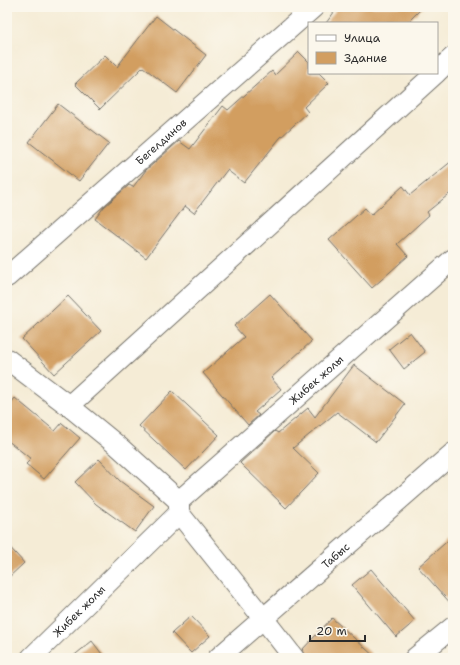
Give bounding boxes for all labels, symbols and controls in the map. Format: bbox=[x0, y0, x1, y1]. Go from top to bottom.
legend bbox=[308, 22, 438, 74]
text: Улица bbox=[344, 30, 381, 46]
text: Здание bbox=[344, 50, 388, 66]
street label: Бегелдинов bbox=[133, 115, 190, 168]
street label: Жибек жолы bbox=[286, 352, 347, 408]
street label: Табыс bbox=[319, 539, 353, 572]
street label: Жибек жолы bbox=[50, 582, 109, 641]
scale bar bbox=[310, 617, 365, 643]
text: 20 m bbox=[316, 623, 347, 639]

